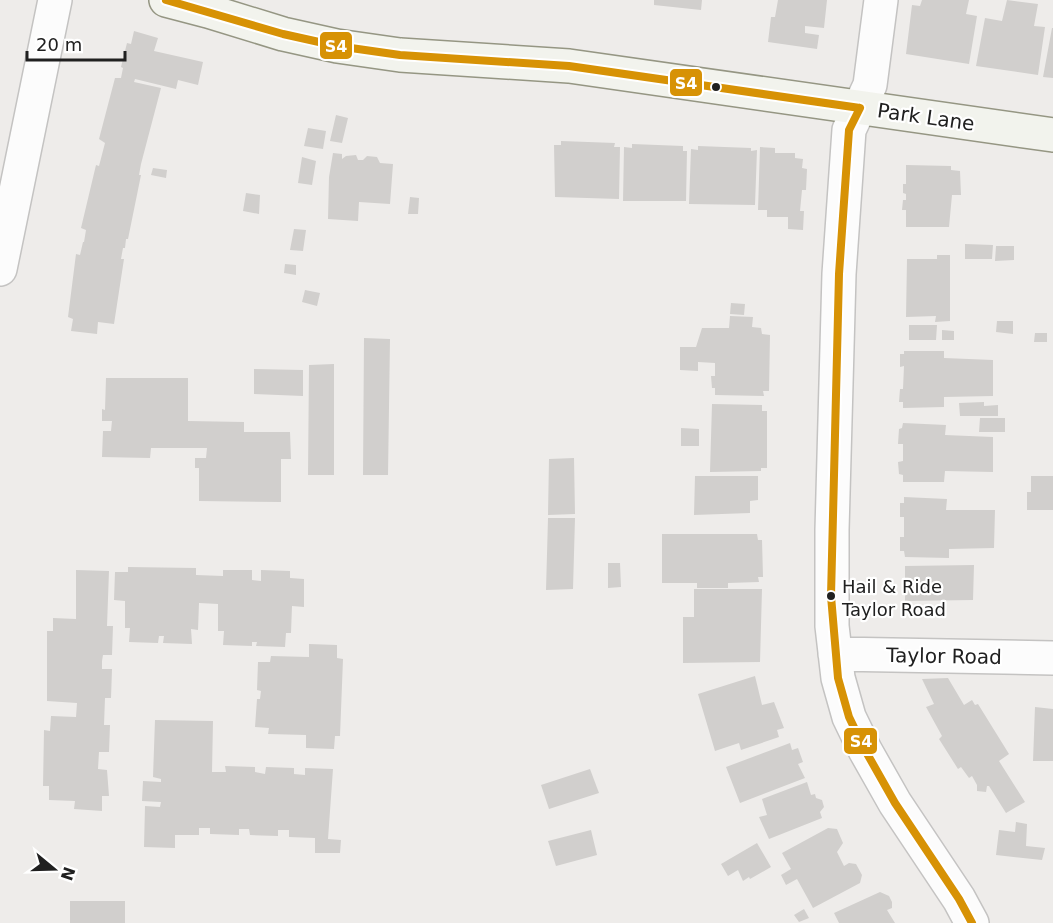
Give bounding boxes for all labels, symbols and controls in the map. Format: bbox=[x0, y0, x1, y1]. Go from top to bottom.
scale bar bbox=[27, 24, 124, 62]
line badge: S4 bbox=[319, 31, 353, 60]
text: 20 m bbox=[36, 34, 82, 55]
text: S4 bbox=[325, 37, 347, 56]
line badge: S4 bbox=[669, 68, 703, 97]
text: S4 bbox=[675, 74, 697, 93]
unlabelled marker bbox=[710, 81, 722, 93]
street label: Park Lane bbox=[876, 98, 976, 136]
place label: Hail & Ride Taylor Road bbox=[841, 576, 946, 620]
marker: Hail & Ride Taylor Road bbox=[825, 590, 837, 602]
street label: Taylor Road bbox=[885, 643, 1002, 669]
line badge: S4 bbox=[843, 727, 878, 755]
text: S4 bbox=[850, 732, 872, 751]
north arrow bbox=[24, 839, 84, 899]
text: N bbox=[57, 864, 79, 883]

